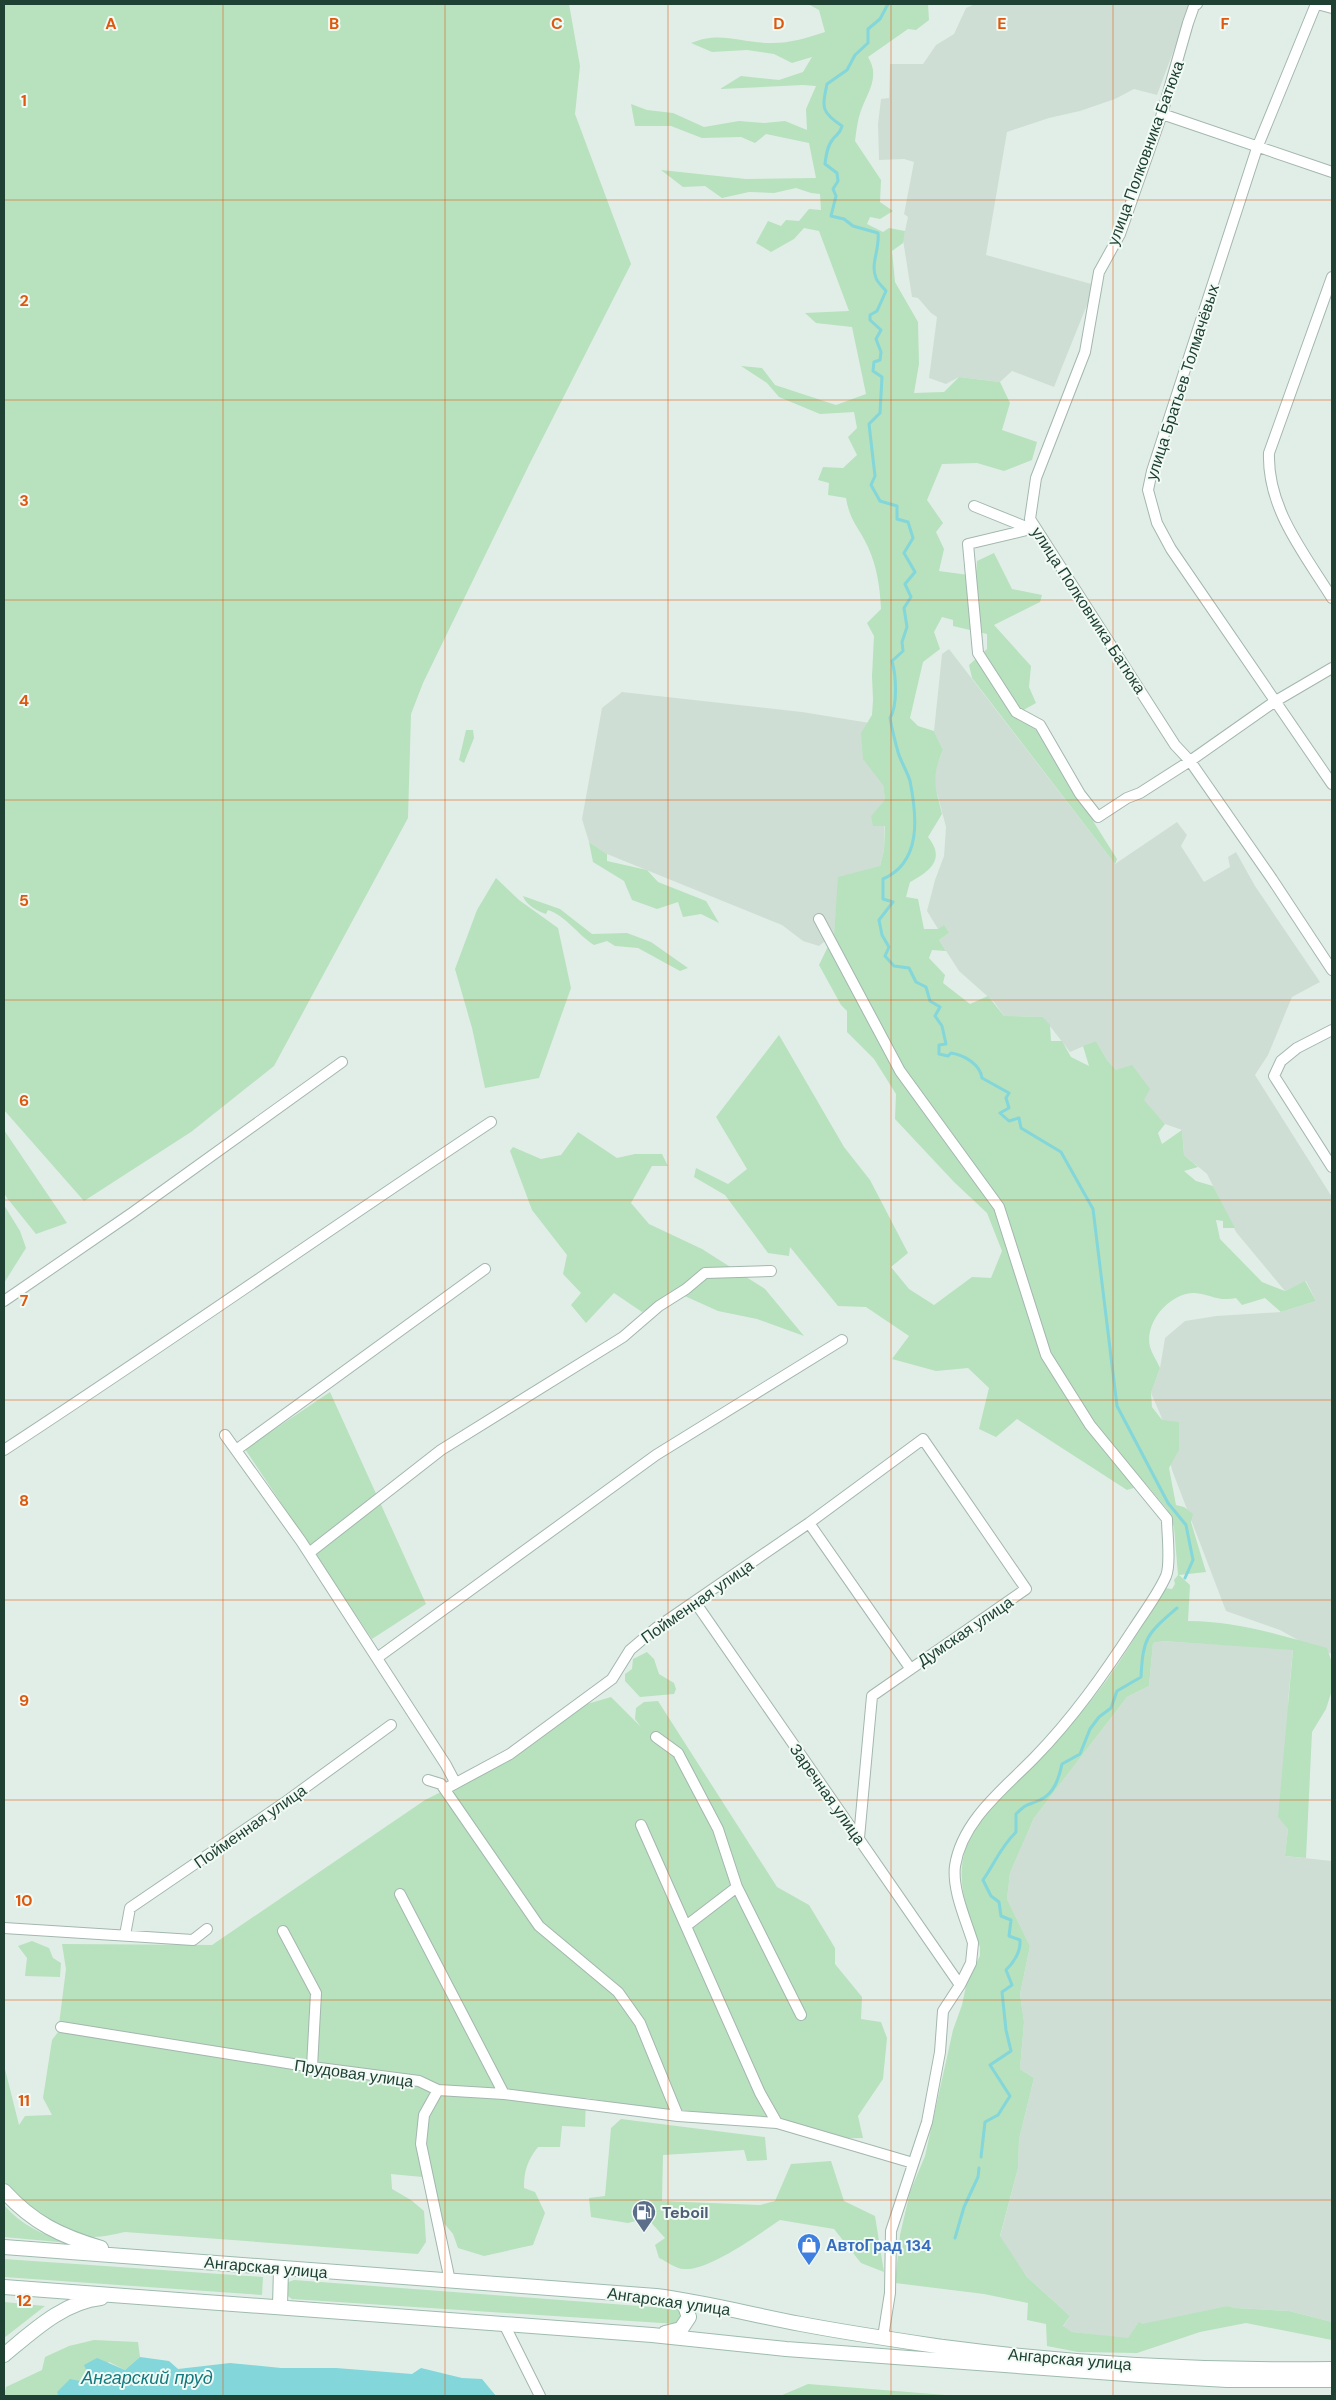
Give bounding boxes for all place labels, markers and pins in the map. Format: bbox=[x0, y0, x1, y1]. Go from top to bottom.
fuel station icon: Teboil bbox=[631, 2199, 657, 2233]
place label: Teboil bbox=[662, 2202, 709, 2223]
shop icon: АвтоГрад 134 bbox=[796, 2232, 822, 2266]
place label: АвтоГрад 134 bbox=[826, 2235, 932, 2256]

